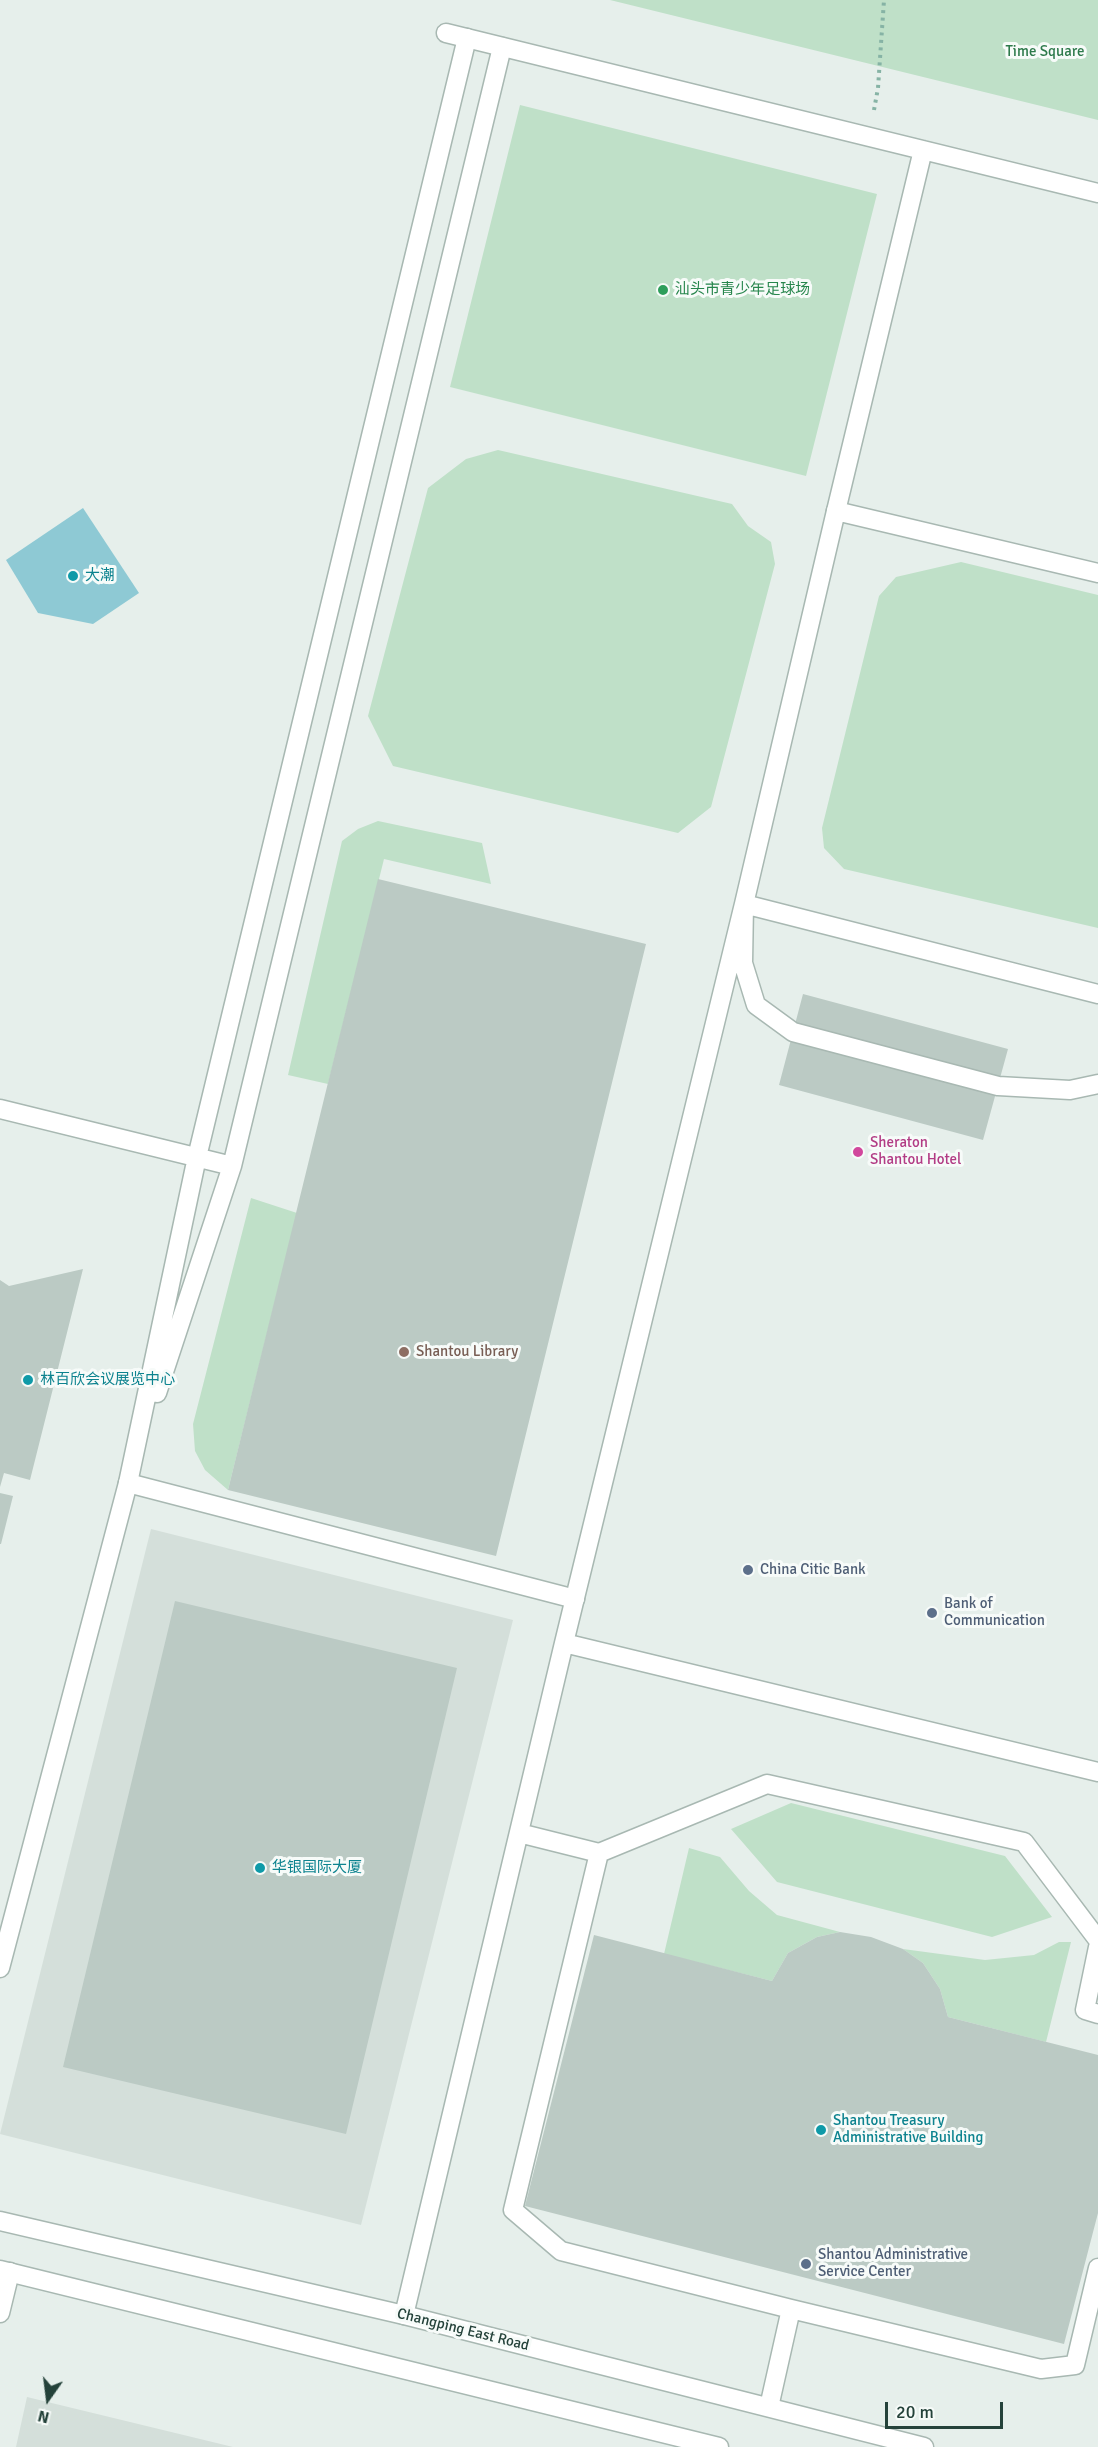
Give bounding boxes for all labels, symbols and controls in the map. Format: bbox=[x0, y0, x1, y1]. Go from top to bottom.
park label: Time Square bbox=[1005, 43, 1085, 61]
place label: 汕头市青少年足球场 bbox=[675, 281, 810, 299]
marker: 汕头市青少年足球场 bbox=[656, 283, 670, 297]
place label: 大潮 bbox=[85, 567, 115, 585]
marker: 大潮 bbox=[66, 569, 80, 583]
place label: Sheraton Shantou Hotel bbox=[870, 1134, 962, 1169]
marker: Sheraton Shantou Hotel bbox=[851, 1145, 865, 1159]
place label: Shantou Library bbox=[416, 1343, 518, 1361]
marker: Shantou Library bbox=[397, 1345, 411, 1359]
place label: 林百欣会议展览中心 bbox=[40, 1371, 175, 1389]
marker: 林百欣会议展览中心 bbox=[21, 1373, 35, 1387]
place label: China Citic Bank bbox=[760, 1561, 866, 1579]
marker: China Citic Bank bbox=[741, 1563, 755, 1577]
place label: Bank of Communication bbox=[944, 1595, 1045, 1630]
marker: Bank of Communication bbox=[925, 1606, 939, 1620]
place label: 华银国际大厦 bbox=[272, 1859, 362, 1877]
marker: 华银国际大厦 bbox=[253, 1861, 267, 1875]
place label: Shantou Treasury Administrative Building bbox=[833, 2112, 983, 2147]
marker: Shantou Treasury Administrative Building bbox=[814, 2123, 828, 2137]
place label: Shantou Administrative Service Center bbox=[818, 2246, 968, 2281]
marker: Shantou Administrative Service Center bbox=[799, 2257, 813, 2271]
street label: Changping East Road bbox=[395, 2305, 531, 2355]
north arrow bbox=[18, 2369, 78, 2429]
scale bar bbox=[888, 2390, 1006, 2428]
text: 20 m bbox=[896, 2401, 934, 2423]
text: N bbox=[36, 2405, 51, 2428]

